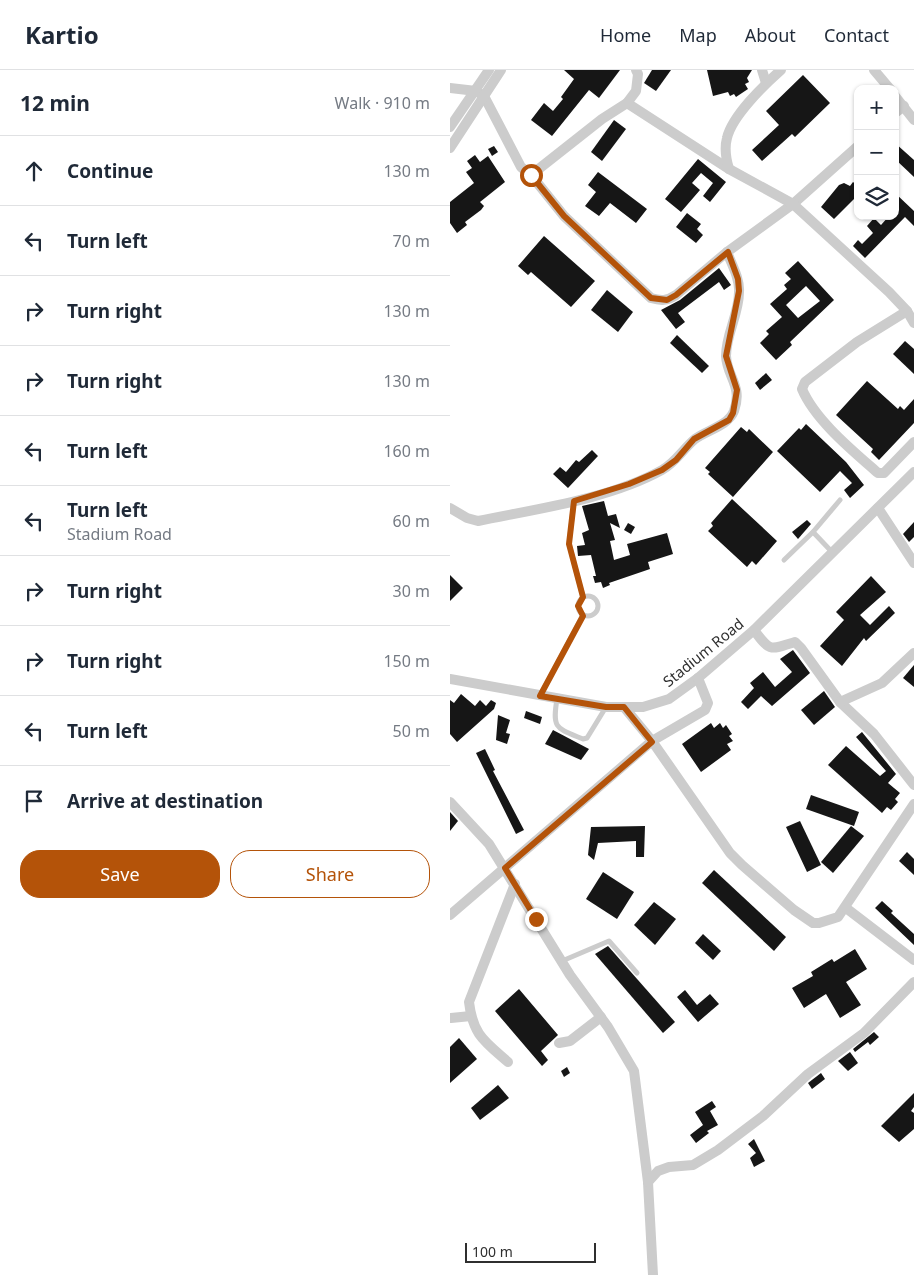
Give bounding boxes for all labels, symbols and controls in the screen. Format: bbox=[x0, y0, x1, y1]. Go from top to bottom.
text: Kartio bbox=[25, 18, 99, 51]
text: Home bbox=[600, 23, 651, 47]
text: Map bbox=[679, 23, 717, 47]
text: About bbox=[745, 23, 796, 47]
text: Contact bbox=[824, 23, 889, 47]
map controls bbox=[854, 85, 899, 220]
button: + bbox=[854, 85, 899, 130]
text: 12 min bbox=[20, 89, 90, 117]
text: Walk · 910 m bbox=[335, 92, 430, 114]
button: − bbox=[854, 130, 899, 175]
icon: ahead bbox=[20, 157, 48, 185]
text: Continue bbox=[67, 158, 153, 184]
text: 130 m bbox=[383, 160, 430, 182]
route start bbox=[520, 164, 543, 187]
button: layers bbox=[854, 175, 899, 220]
icon: left bbox=[20, 227, 48, 255]
text: Turn left bbox=[67, 228, 148, 254]
text: 70 m bbox=[393, 230, 430, 252]
icon: right bbox=[20, 297, 48, 325]
text: Turn right bbox=[67, 298, 162, 324]
text: 130 m bbox=[383, 300, 430, 322]
icon: right bbox=[20, 367, 48, 395]
text: Turn right bbox=[67, 368, 162, 394]
text: 130 m bbox=[383, 370, 430, 392]
icon: left bbox=[20, 437, 48, 465]
text: Turn left bbox=[67, 438, 148, 464]
text: 160 m bbox=[383, 440, 430, 462]
text: Turn left bbox=[67, 497, 148, 523]
icon: left bbox=[20, 507, 48, 535]
text: 60 m bbox=[393, 510, 430, 532]
text: Stadium Road bbox=[67, 523, 172, 545]
icon: right bbox=[20, 577, 48, 605]
text: Turn right bbox=[67, 578, 162, 604]
text: 30 m bbox=[393, 580, 430, 602]
street label: Stadium Road bbox=[658, 613, 748, 691]
icon: right bbox=[20, 647, 48, 675]
text: Turn right bbox=[67, 648, 162, 674]
text: 150 m bbox=[383, 650, 430, 672]
icon: left bbox=[20, 717, 48, 745]
text: Turn left bbox=[67, 718, 148, 744]
text: 50 m bbox=[393, 720, 430, 742]
icon: arrive bbox=[20, 787, 48, 815]
text: Arrive at destination bbox=[67, 788, 263, 814]
button: Save bbox=[20, 850, 220, 898]
button: Share bbox=[230, 850, 430, 898]
route end bbox=[525, 908, 548, 931]
scale bar bbox=[465, 1240, 596, 1263]
text: 100 m bbox=[472, 1242, 513, 1261]

